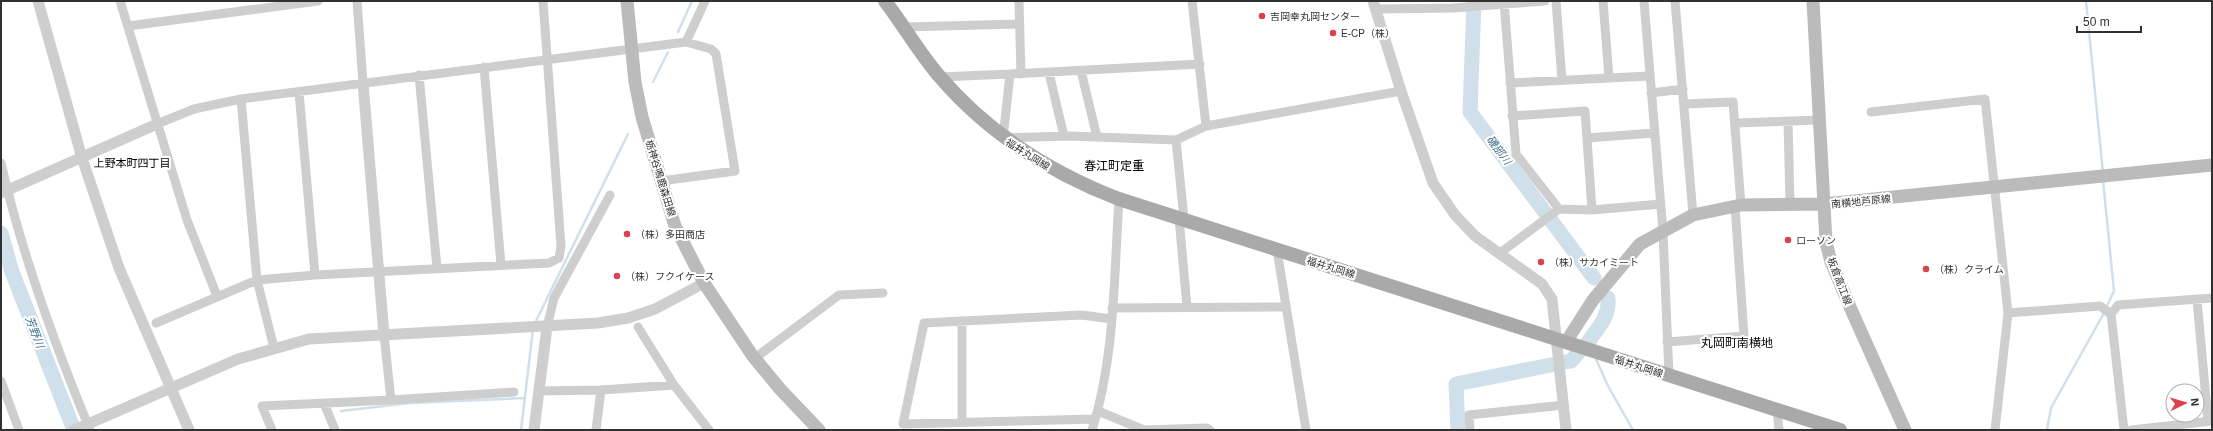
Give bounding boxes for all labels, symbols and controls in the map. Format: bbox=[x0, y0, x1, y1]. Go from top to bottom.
scale bar bbox=[2077, 8, 2141, 34]
marker: 吉岡幸丸岡センター bbox=[1257, 11, 1267, 21]
place label: 吉岡幸丸岡センター bbox=[1270, 11, 1360, 22]
text: 50 m bbox=[2083, 15, 2110, 29]
marker: E-CP（株） bbox=[1328, 28, 1338, 38]
place label: E-CP（株） bbox=[1341, 28, 1395, 39]
water label: 磯部川 bbox=[1484, 133, 1514, 168]
street label: 福井丸岡線 bbox=[1004, 137, 1052, 172]
street label: 栃神谷鳴鹿森田線 bbox=[644, 138, 677, 218]
district label: 上野本町四丁目 bbox=[94, 157, 171, 169]
district label: 春江町定重 bbox=[1084, 159, 1144, 173]
street label: 南横地芦原線 bbox=[1831, 193, 1891, 210]
marker: （株）多田商店 bbox=[622, 229, 632, 239]
place label: （株）多田商店 bbox=[635, 229, 705, 240]
marker: ローソン bbox=[1783, 235, 1793, 245]
place label: ローソン bbox=[1796, 235, 1836, 246]
street label: 福井丸岡線 bbox=[1305, 255, 1356, 280]
street label: 板倉高江線 bbox=[1825, 256, 1854, 306]
marker: （株）サカイミート bbox=[1536, 257, 1546, 267]
place label: （株）サカイミート bbox=[1549, 257, 1639, 268]
marker: （株）クライム bbox=[1921, 264, 1931, 274]
place label: （株）クライム bbox=[1934, 264, 2004, 275]
marker: （株）フクイケース bbox=[612, 271, 622, 281]
place label: （株）フクイケース bbox=[625, 271, 715, 282]
water label: 芳野川 bbox=[23, 314, 47, 350]
district label: 丸岡町南横地 bbox=[1701, 336, 1773, 350]
street label: 福井丸岡線 bbox=[1613, 354, 1664, 379]
north arrow bbox=[2165, 383, 2205, 423]
text: N bbox=[2189, 398, 2201, 407]

